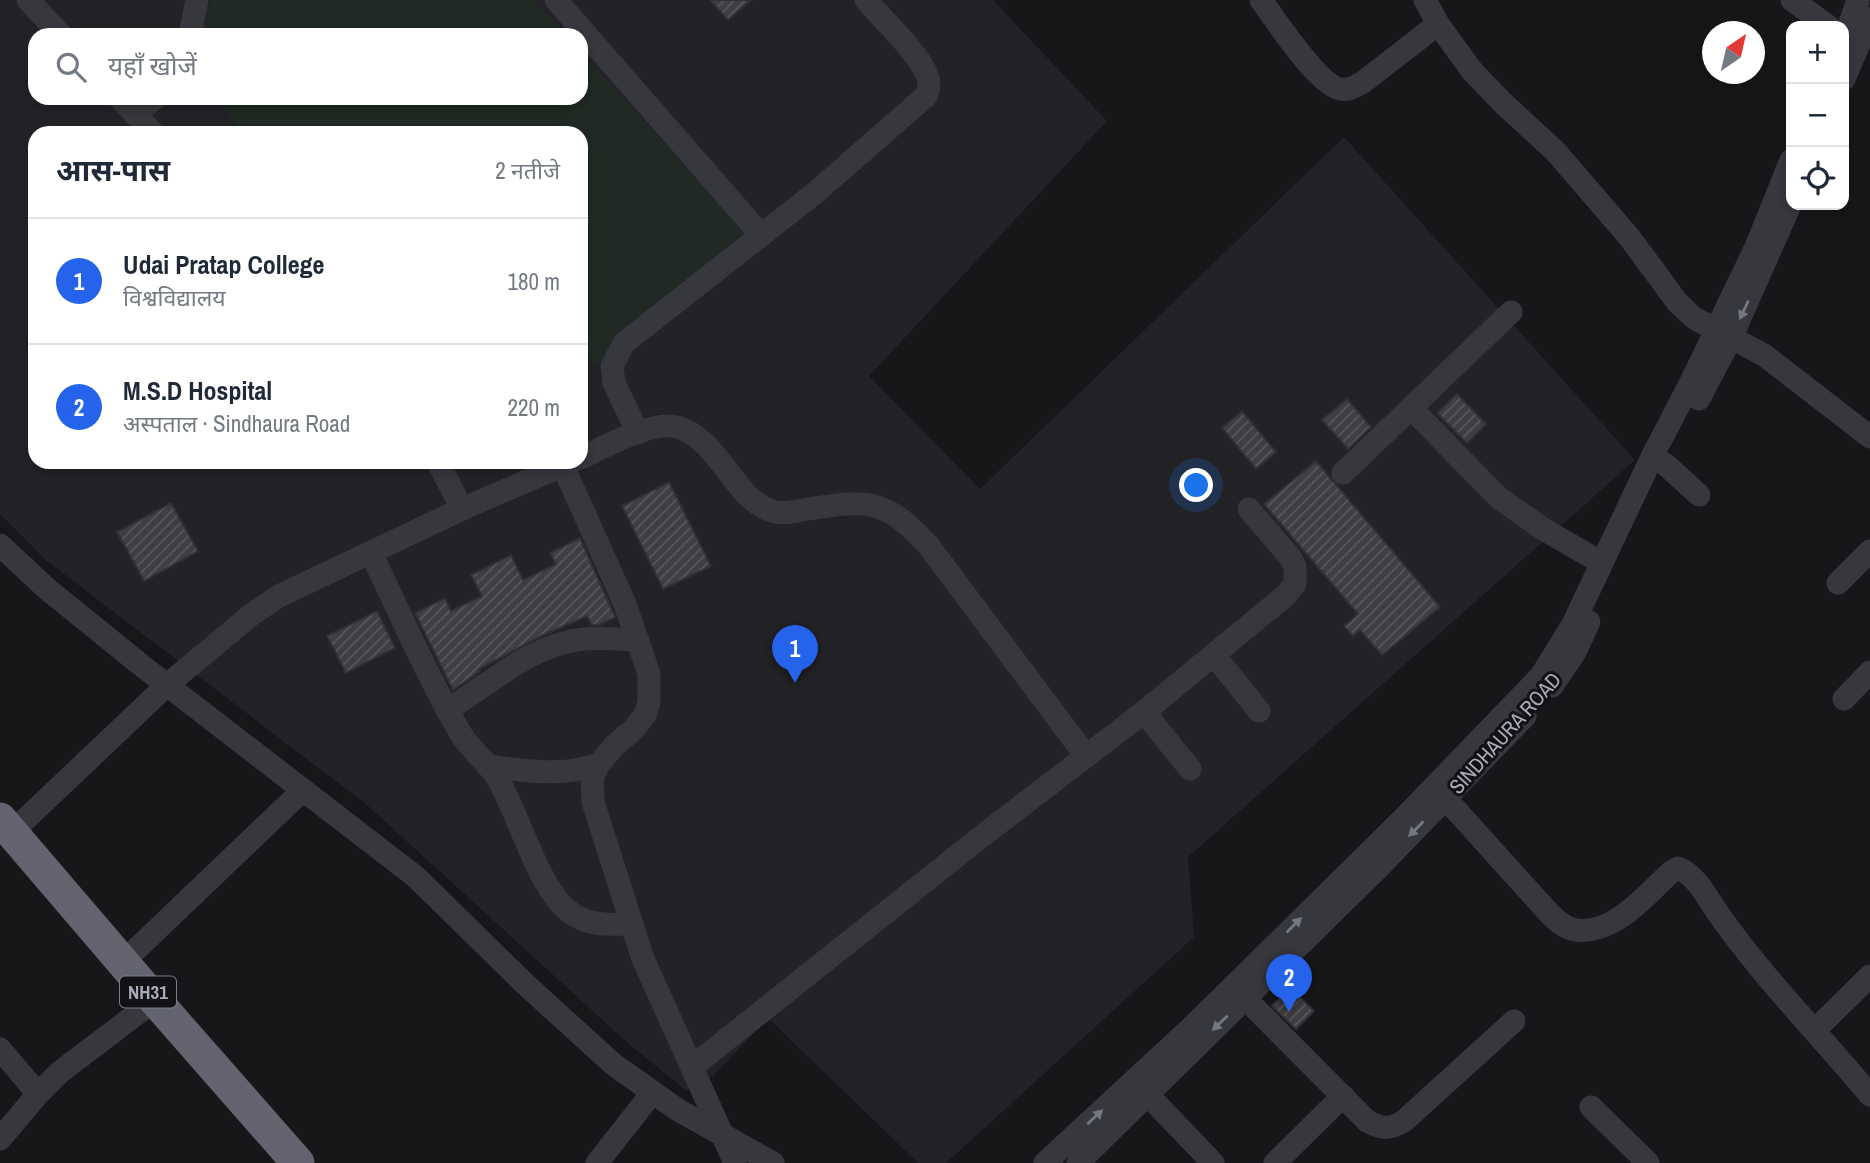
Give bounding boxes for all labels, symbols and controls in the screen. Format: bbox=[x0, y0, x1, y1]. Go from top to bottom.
north arrow bbox=[1702, 21, 1765, 84]
map controls bbox=[1786, 21, 1849, 210]
button: + bbox=[1786, 21, 1849, 84]
search box bbox=[28, 28, 588, 105]
icon: search bbox=[52, 48, 90, 86]
text: यहाँ खोजें bbox=[108, 48, 197, 83]
button: − bbox=[1786, 84, 1849, 147]
button: locate bbox=[1786, 147, 1849, 210]
text: आस-पास bbox=[56, 150, 170, 190]
text: 2 नतीजे bbox=[495, 155, 560, 186]
text: Udai Pratap College bbox=[123, 247, 324, 282]
text: 1 bbox=[74, 266, 84, 297]
text: 180 m bbox=[508, 266, 560, 297]
text: विश्वविद्यालय bbox=[123, 282, 226, 313]
one-way arrow bbox=[1738, 300, 1750, 320]
text: M.S.D Hospital bbox=[123, 373, 272, 408]
text: 2 bbox=[74, 392, 84, 423]
text: 220 m bbox=[508, 392, 560, 423]
text: अस्पताल · Sindhaura Road bbox=[123, 408, 350, 439]
your location bbox=[1179, 468, 1213, 502]
pin: 1 bbox=[772, 625, 818, 683]
street label: SINDHAURA ROAD bbox=[1442, 666, 1568, 800]
one-way arrow bbox=[1409, 820, 1425, 837]
one-way arrow bbox=[1285, 917, 1302, 933]
pin: 2 bbox=[1266, 954, 1312, 1012]
road number: NH31 bbox=[120, 976, 176, 1008]
one-way arrow bbox=[1211, 1015, 1228, 1032]
one-way arrow bbox=[1086, 1109, 1103, 1125]

